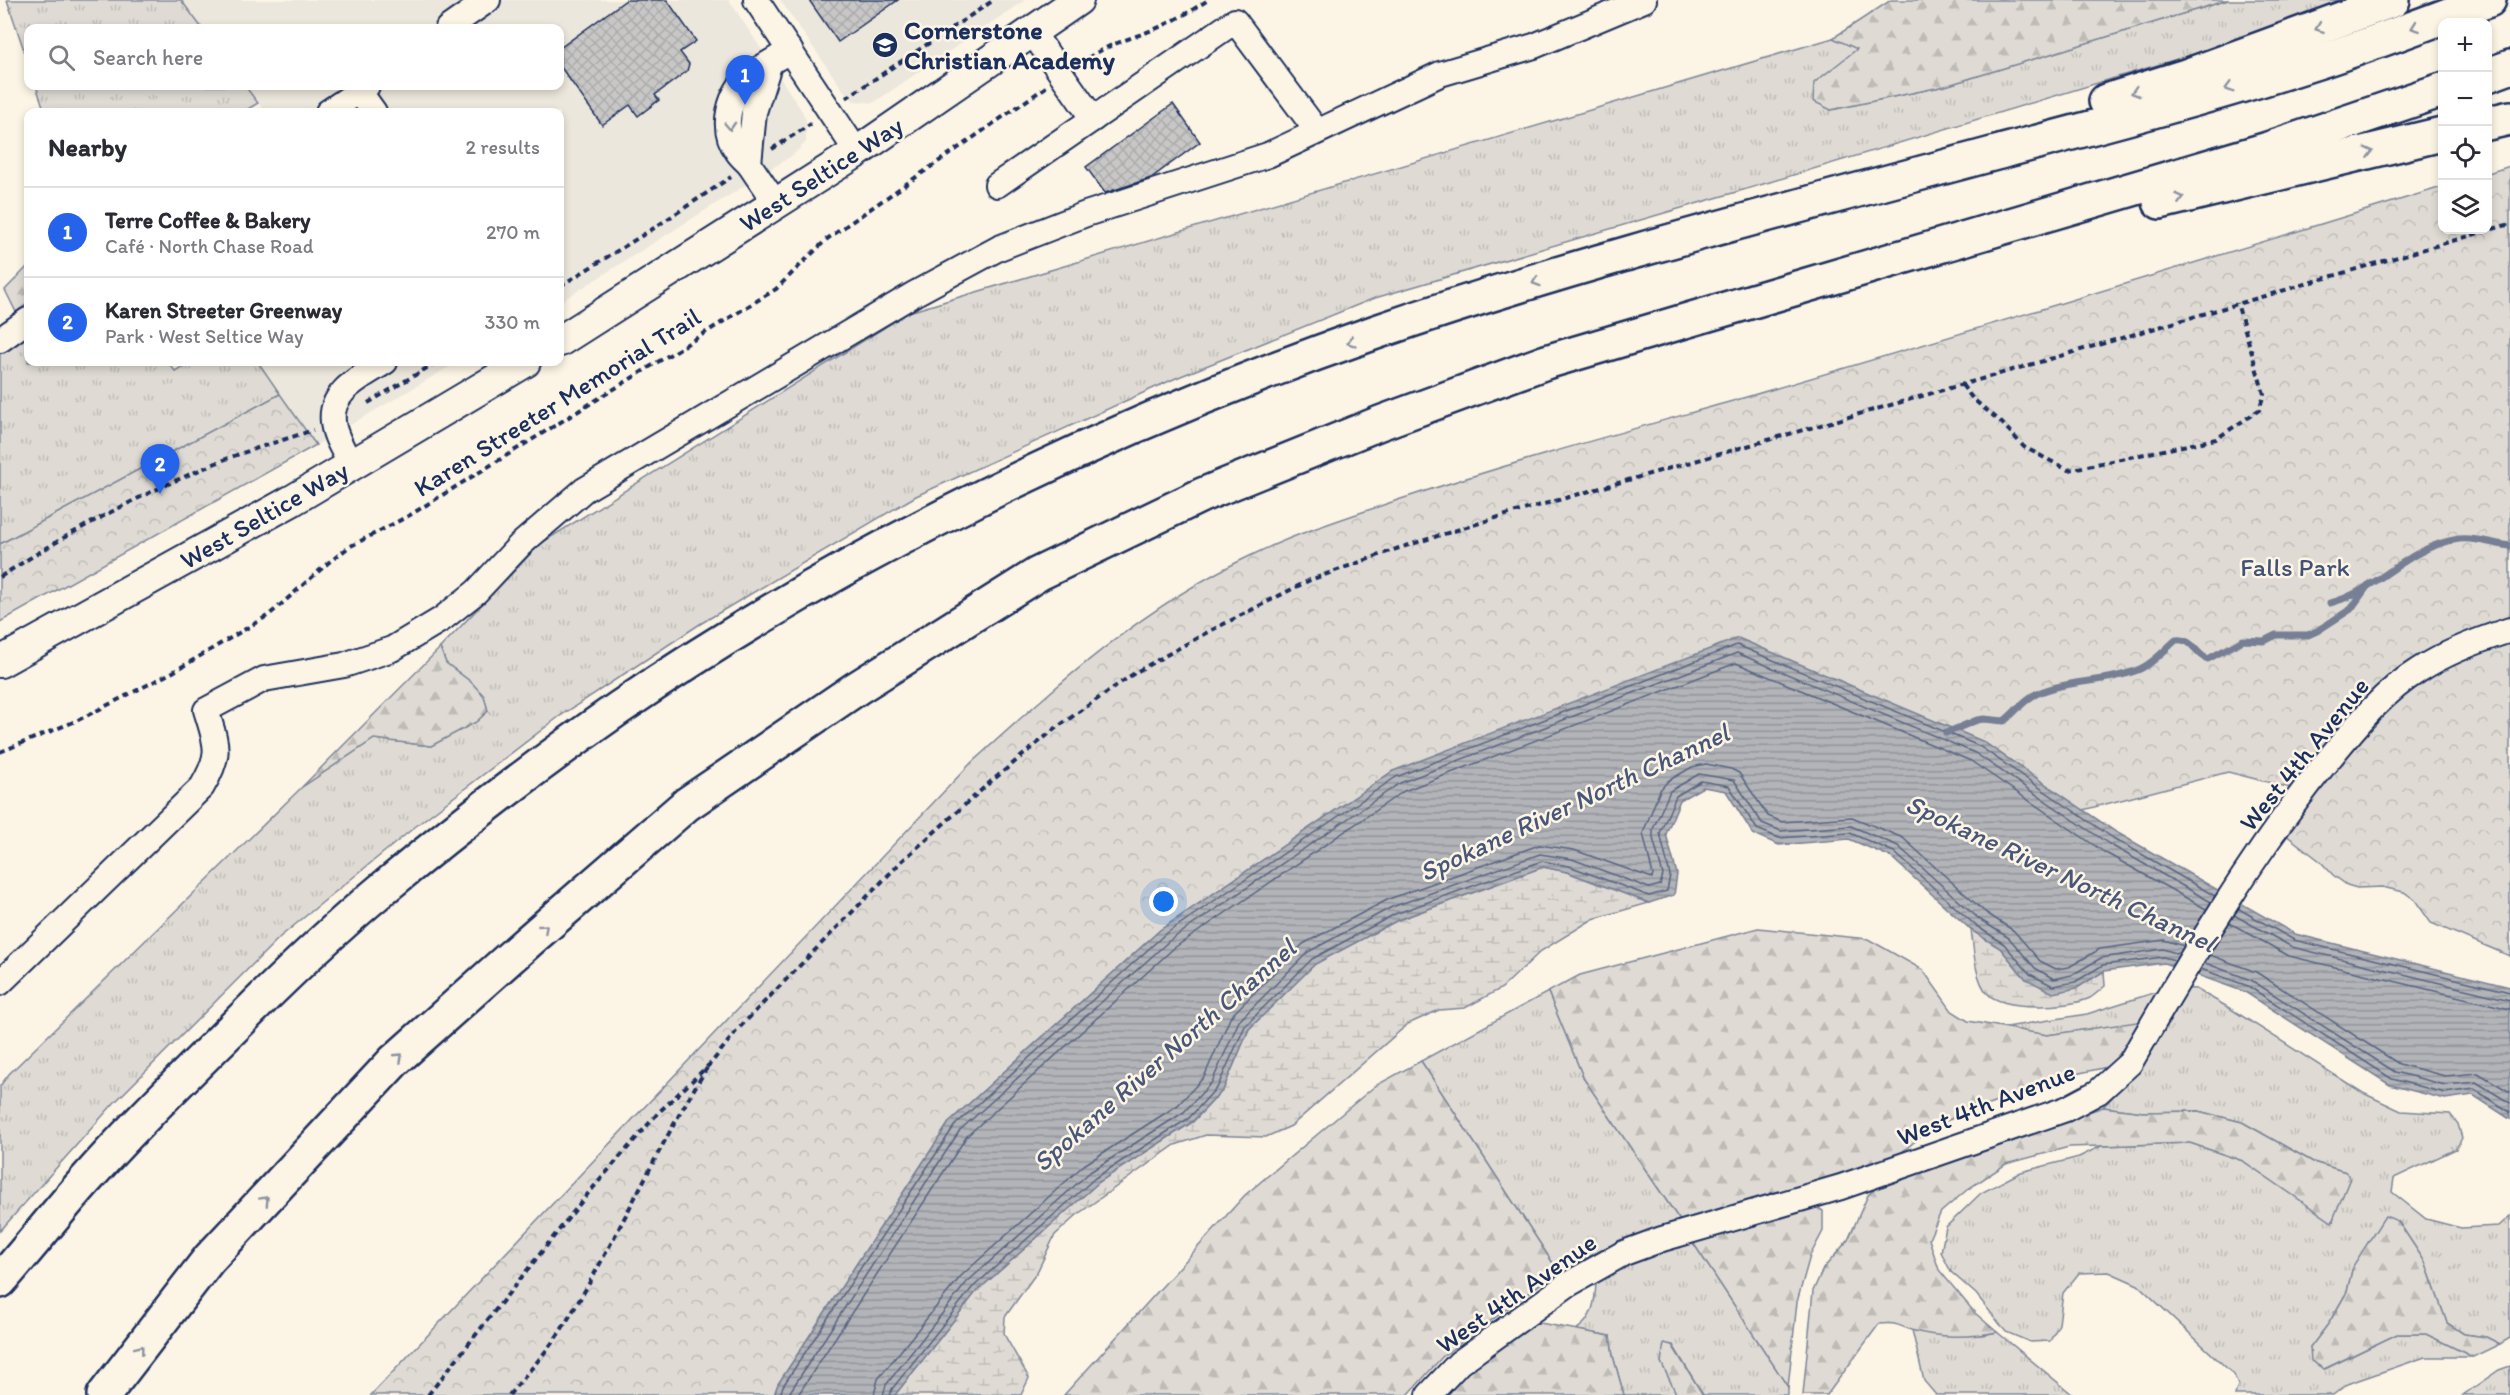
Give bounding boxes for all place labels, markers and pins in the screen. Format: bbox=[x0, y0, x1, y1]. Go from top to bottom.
place label: Cornerstone Christian Academy bbox=[904, 14, 1116, 76]
school or university icon: Cornerstone Christian Academy bbox=[870, 30, 900, 60]
pin: 1 bbox=[726, 56, 764, 105]
pin: 2 bbox=[140, 444, 180, 494]

